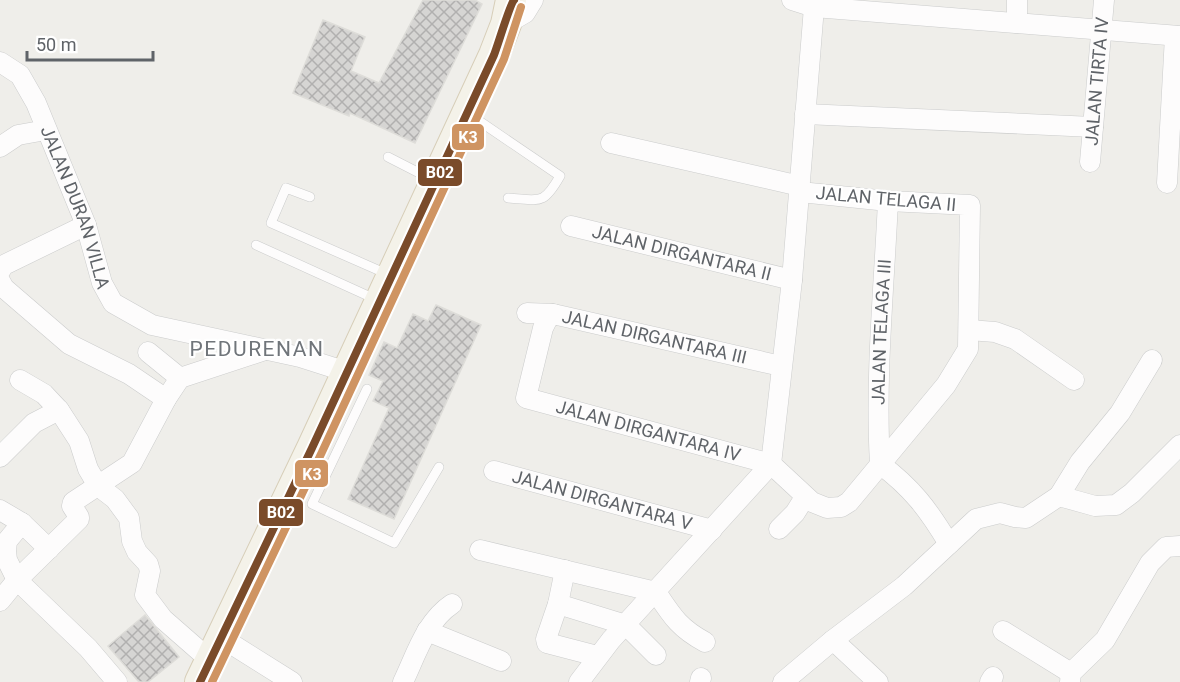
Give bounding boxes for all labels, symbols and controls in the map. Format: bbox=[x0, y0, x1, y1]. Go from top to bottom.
street label: JALAN TIRTA IV bbox=[1080, 16, 1113, 146]
scale bar bbox=[27, 24, 153, 62]
text: 50 m bbox=[36, 34, 76, 55]
street label: JALAN DURAN VILLA bbox=[37, 123, 114, 291]
line badge: K3 bbox=[451, 123, 485, 151]
text: K3 bbox=[458, 128, 478, 147]
line badge: B02 bbox=[417, 158, 463, 187]
text: B02 bbox=[426, 163, 454, 182]
street label: JALAN TELAGA II bbox=[815, 182, 957, 215]
street label: JALAN DIRGANTARA II bbox=[590, 221, 774, 285]
street label: JALAN TELAGA III bbox=[868, 258, 895, 405]
street label: JALAN DIRGANTARA III bbox=[560, 305, 749, 368]
district label: PEDURENAN bbox=[190, 337, 324, 361]
street label: JALAN DIRGANTARA IV bbox=[554, 396, 743, 465]
line badge: K3 bbox=[294, 459, 329, 488]
text: K3 bbox=[302, 465, 322, 484]
street label: JALAN DIRGANTARA V bbox=[510, 465, 695, 534]
line badge: B02 bbox=[258, 498, 304, 527]
text: B02 bbox=[267, 503, 295, 522]

